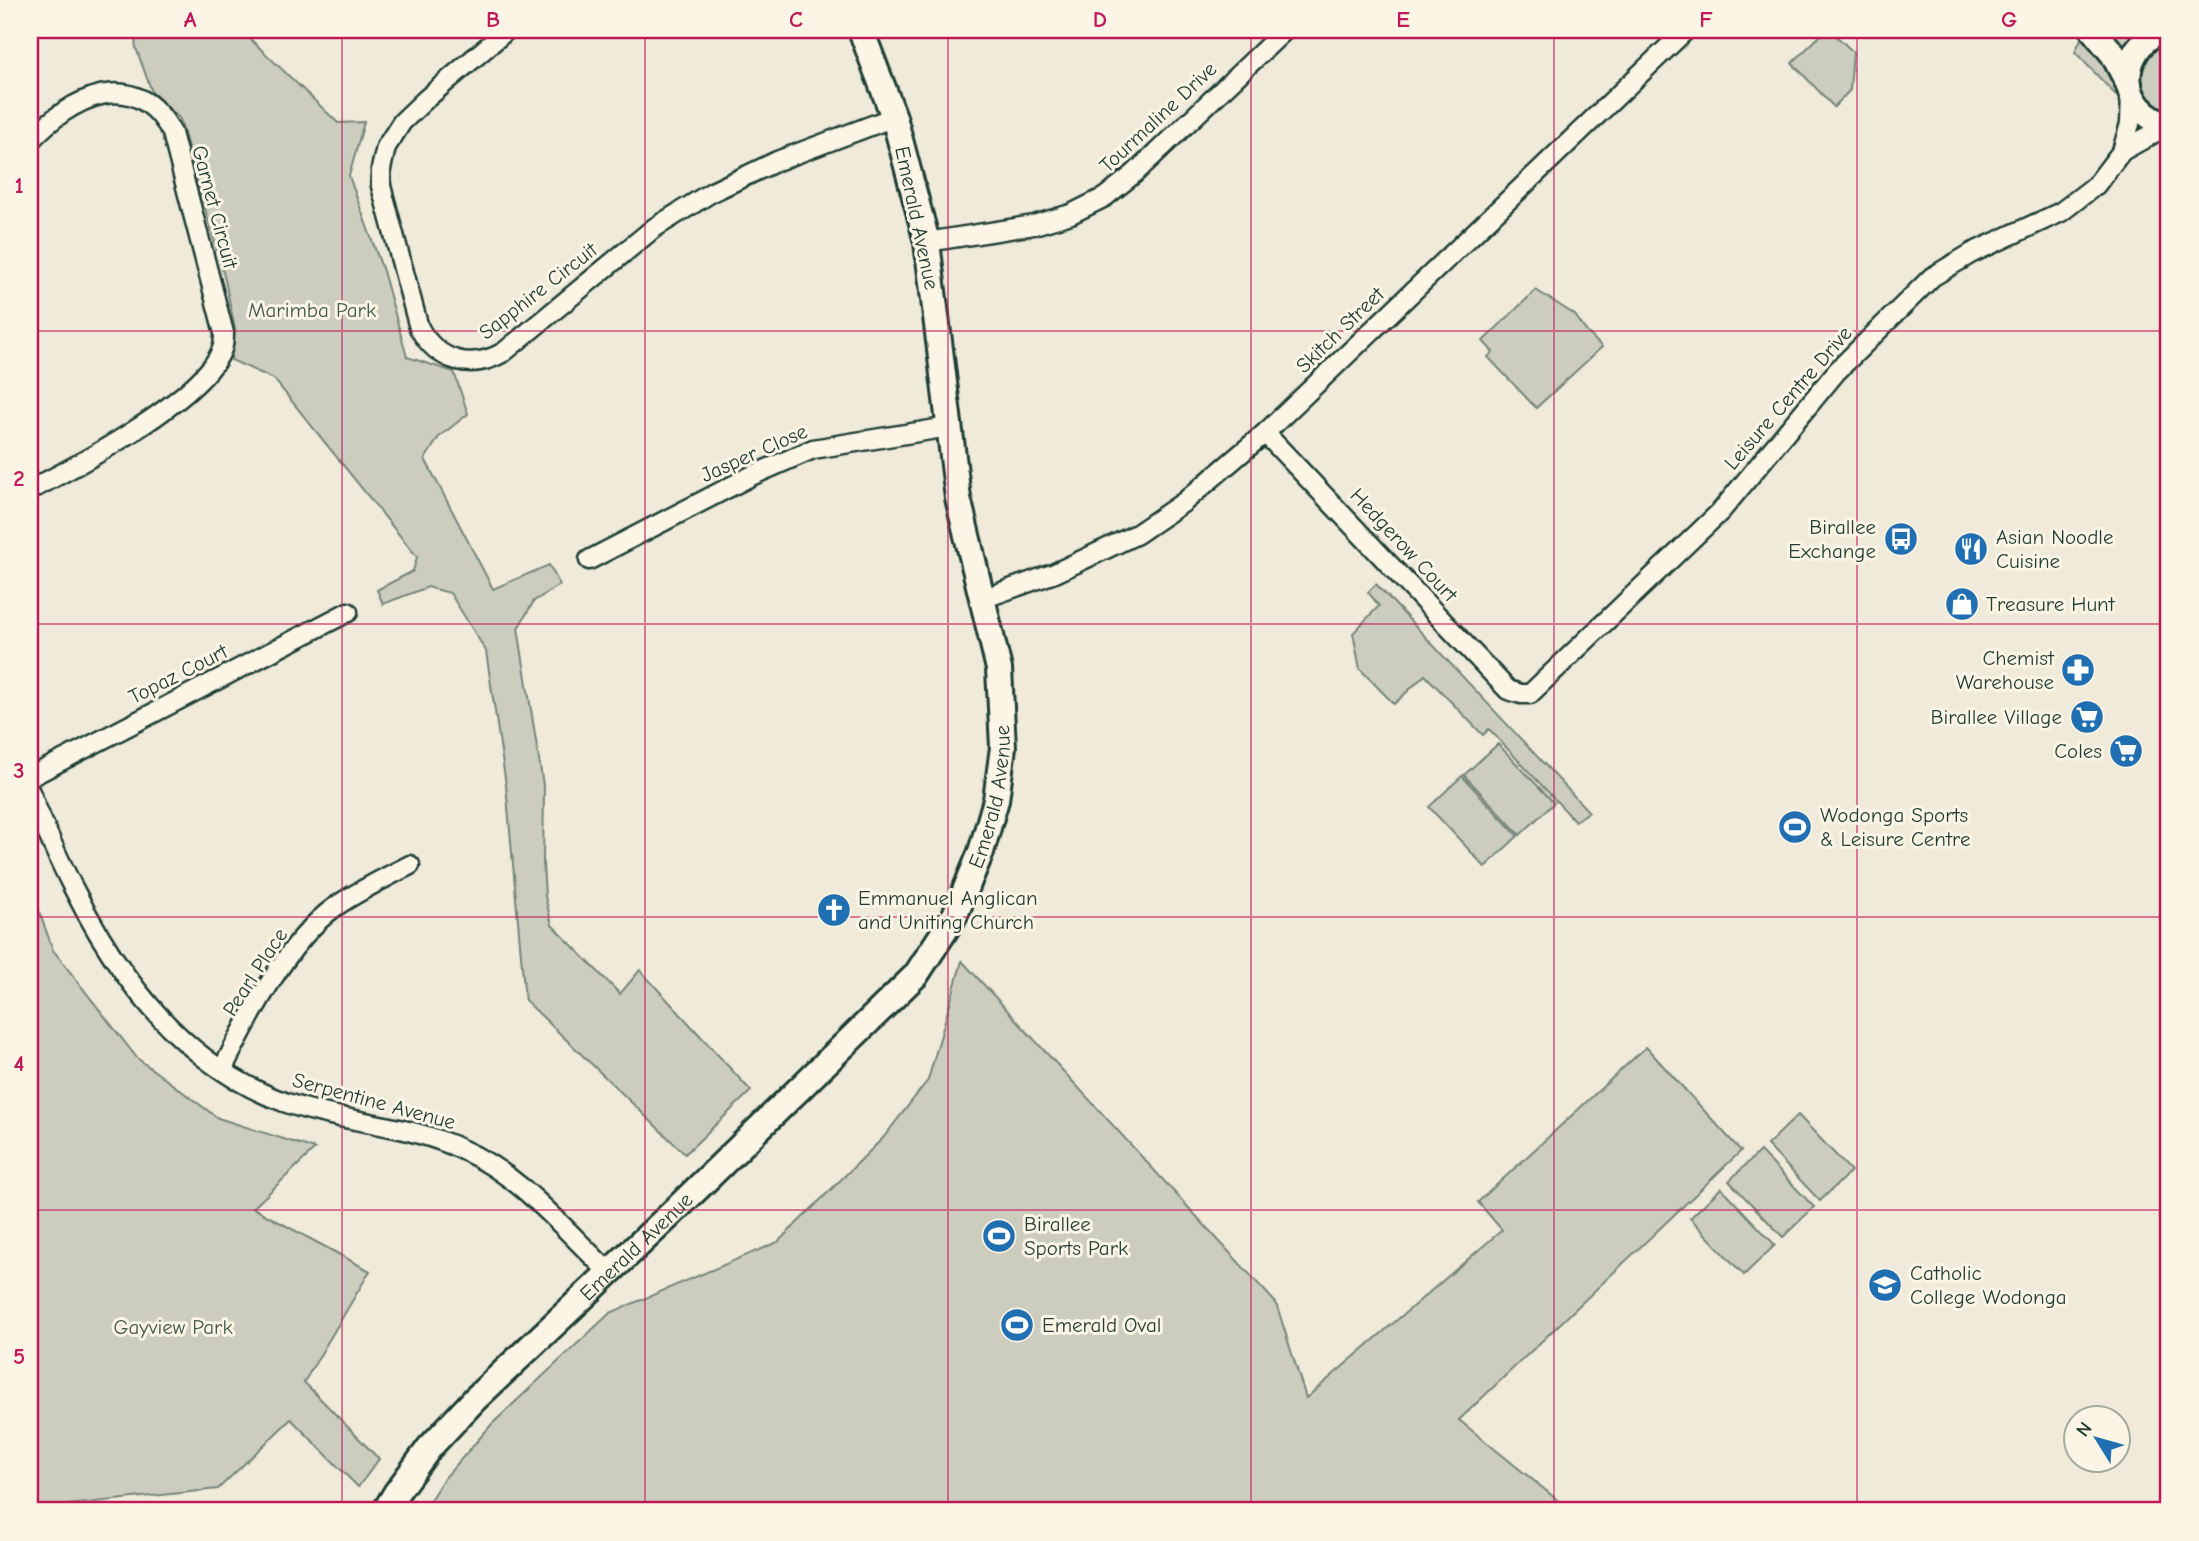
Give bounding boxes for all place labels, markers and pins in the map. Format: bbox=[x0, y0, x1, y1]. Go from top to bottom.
place label: Birallee Exchange bbox=[1788, 515, 1876, 563]
bus stop icon: Birallee Exchange bbox=[1882, 520, 1920, 558]
place label: Asian Noodle Cuisine bbox=[1996, 525, 2113, 573]
restaurant icon: Asian Noodle Cuisine bbox=[1952, 530, 1990, 568]
shop icon: Treasure Hunt bbox=[1943, 585, 1981, 623]
place label: Treasure Hunt bbox=[1986, 592, 2116, 616]
place label: Chemist Warehouse bbox=[1956, 646, 2055, 694]
pharmacy icon: Chemist Warehouse bbox=[2059, 651, 2097, 689]
supermarket icon: Birallee Village bbox=[2068, 698, 2106, 736]
place label: Birallee Village bbox=[1930, 705, 2062, 729]
supermarket icon: Coles bbox=[2107, 732, 2145, 770]
place label: Coles bbox=[2054, 739, 2102, 763]
place label: Wodonga Sports & Leisure Centre bbox=[1820, 803, 1970, 851]
sports icon: Wodonga Sports & Leisure Centre bbox=[1776, 808, 1814, 846]
place label: Emmanuel Anglican and Uniting Church bbox=[858, 886, 1038, 934]
church icon: Emmanuel Anglican and Uniting Church bbox=[815, 891, 853, 929]
place label: Birallee Sports Park bbox=[1024, 1212, 1128, 1260]
sports icon: Birallee Sports Park bbox=[980, 1217, 1018, 1255]
place label: Catholic College Wodonga bbox=[1910, 1261, 2067, 1309]
school or university icon: Catholic College Wodonga bbox=[1866, 1266, 1904, 1304]
sports icon: Emerald Oval bbox=[998, 1306, 1036, 1344]
place label: Emerald Oval bbox=[1042, 1313, 1161, 1337]

